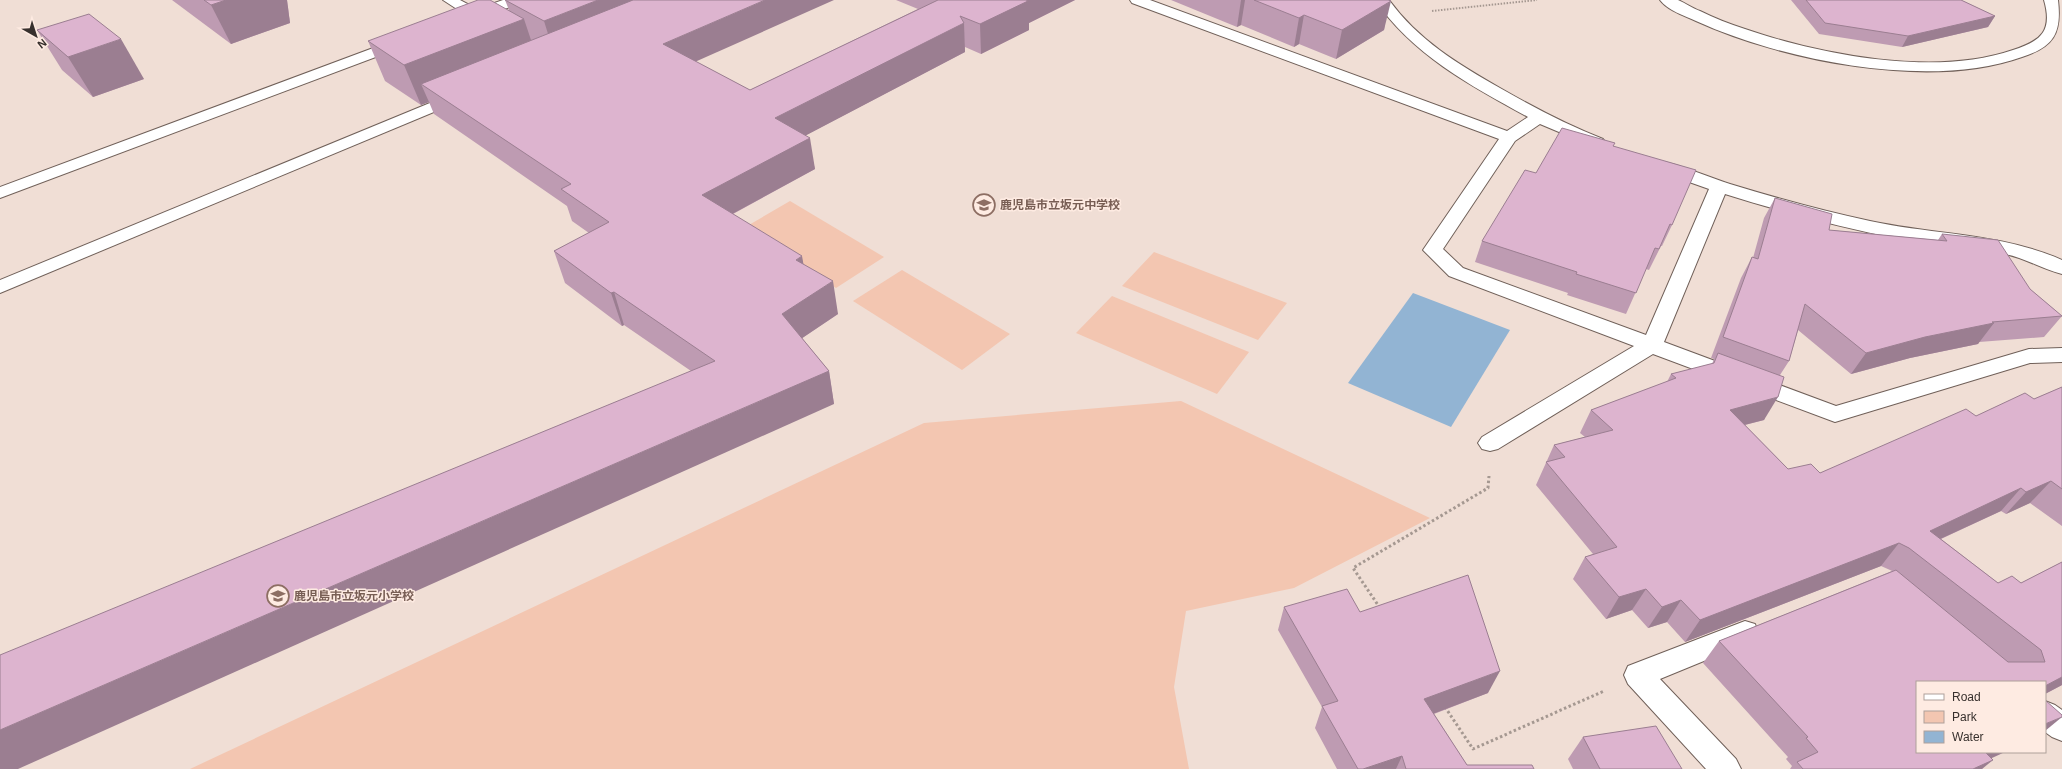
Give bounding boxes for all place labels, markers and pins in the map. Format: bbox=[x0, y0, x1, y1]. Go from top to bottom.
school or university icon: 鹿児島市立坂元中学校 bbox=[971, 192, 997, 218]
place label: 鹿児島市立坂元中学校 bbox=[1000, 198, 1120, 212]
school or university icon: 鹿児島市立坂元小学校 bbox=[265, 583, 291, 609]
place label: 鹿児島市立坂元小学校 bbox=[294, 589, 414, 603]

